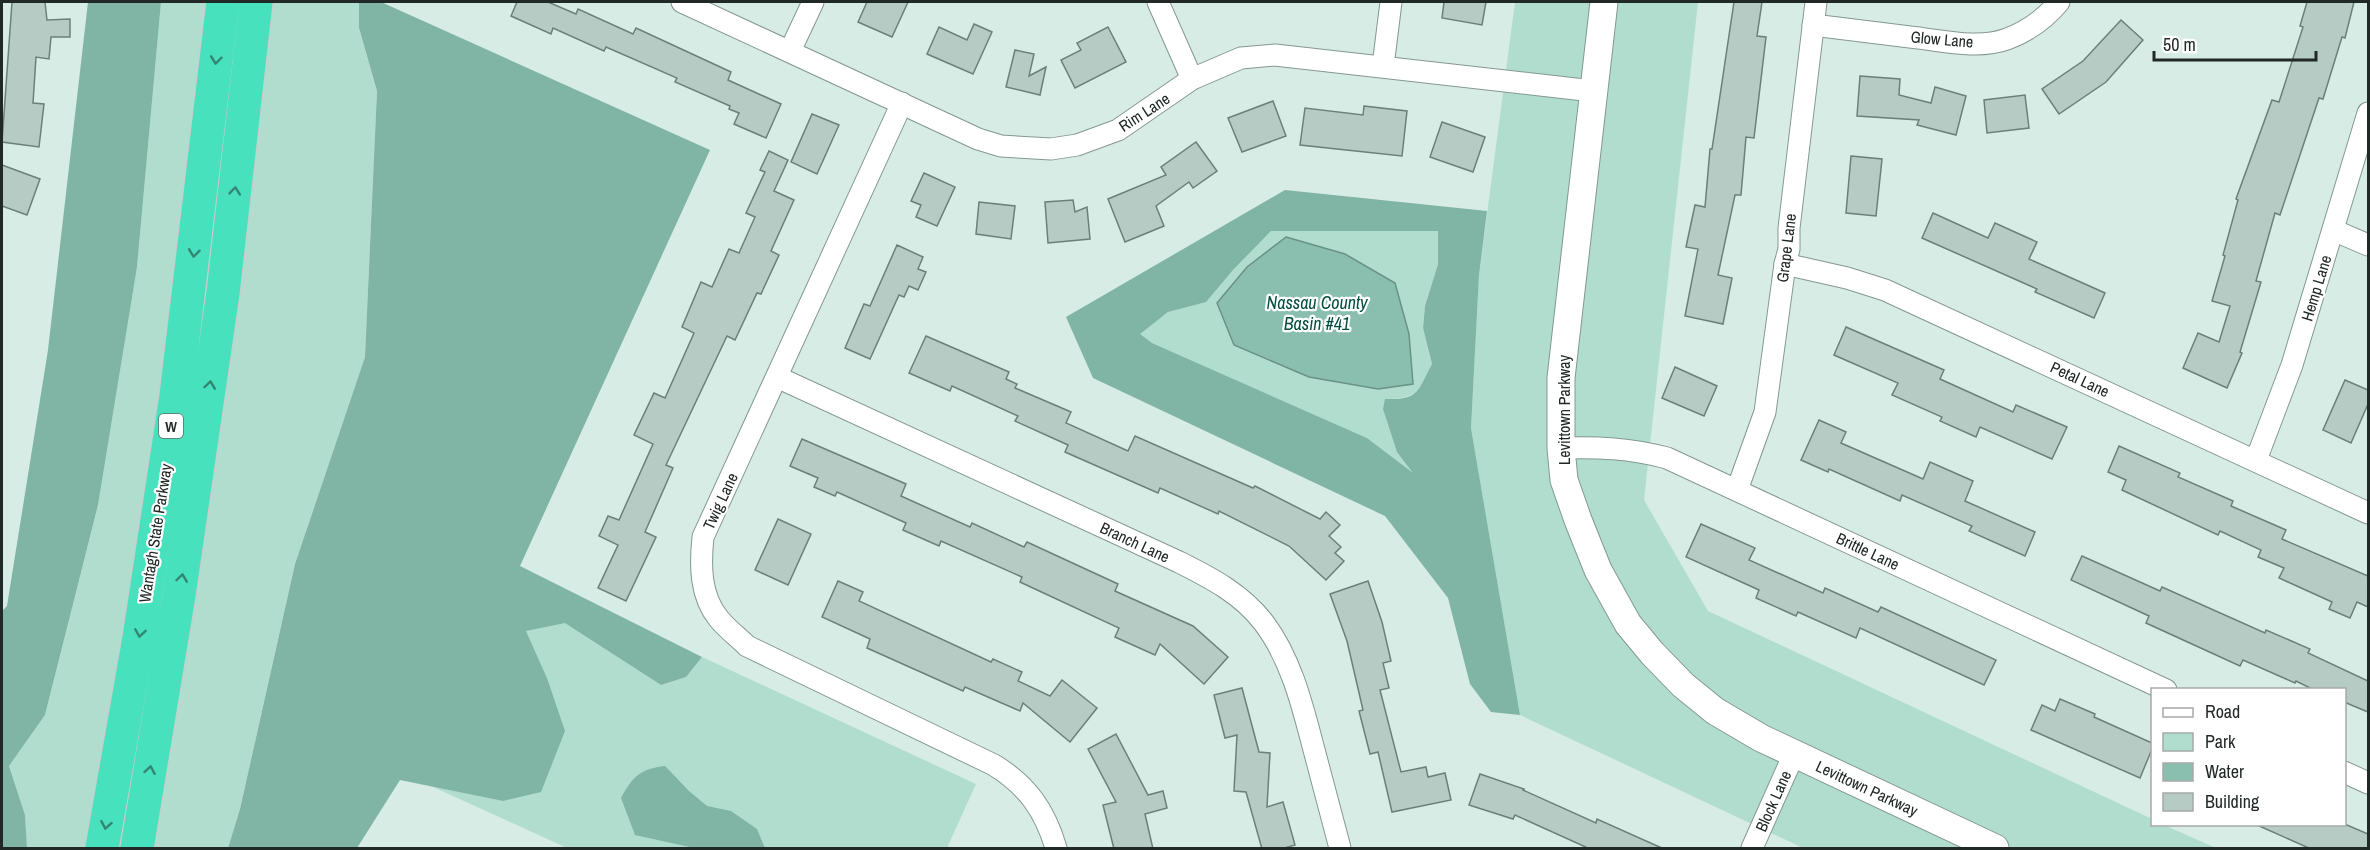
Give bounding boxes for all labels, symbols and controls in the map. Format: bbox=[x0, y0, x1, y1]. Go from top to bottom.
scale bar bbox=[2154, 24, 2316, 62]
street label: Glow Lane bbox=[1910, 25, 1974, 53]
text: 50 m bbox=[2163, 32, 2196, 57]
one-way arrow bbox=[210, 55, 223, 64]
street label: Rim Lane bbox=[1114, 87, 1174, 137]
one-way arrow bbox=[228, 187, 240, 196]
street label: Grape Lane bbox=[1771, 212, 1801, 284]
one-way arrow bbox=[188, 249, 201, 258]
street label: Hemp Lane bbox=[2296, 252, 2336, 324]
water label: Nassau County Basin #41 bbox=[1267, 290, 1369, 336]
street label: Levittown Parkway bbox=[1553, 355, 1575, 465]
street label: Petal Lane bbox=[2047, 356, 2113, 402]
one-way arrow bbox=[203, 380, 215, 389]
road number: W bbox=[159, 414, 183, 438]
street label: Wantagh State Parkway bbox=[133, 462, 177, 604]
street label: Twig Lane bbox=[697, 469, 743, 533]
street label: Branch Lane bbox=[1097, 516, 1173, 568]
street label: Brittle Lane bbox=[1833, 527, 1903, 575]
one-way arrow bbox=[175, 573, 187, 582]
one-way arrow bbox=[134, 629, 146, 638]
legend bbox=[2151, 688, 2346, 826]
text: Road bbox=[2205, 699, 2240, 724]
text: Park bbox=[2205, 729, 2236, 754]
street label: Levittown Parkway bbox=[1812, 755, 1922, 821]
text: Water bbox=[2205, 759, 2244, 784]
one-way arrow bbox=[143, 765, 156, 775]
street label: Block Lane bbox=[1750, 767, 1796, 835]
text: Building bbox=[2205, 789, 2260, 814]
one-way arrow bbox=[100, 820, 113, 830]

